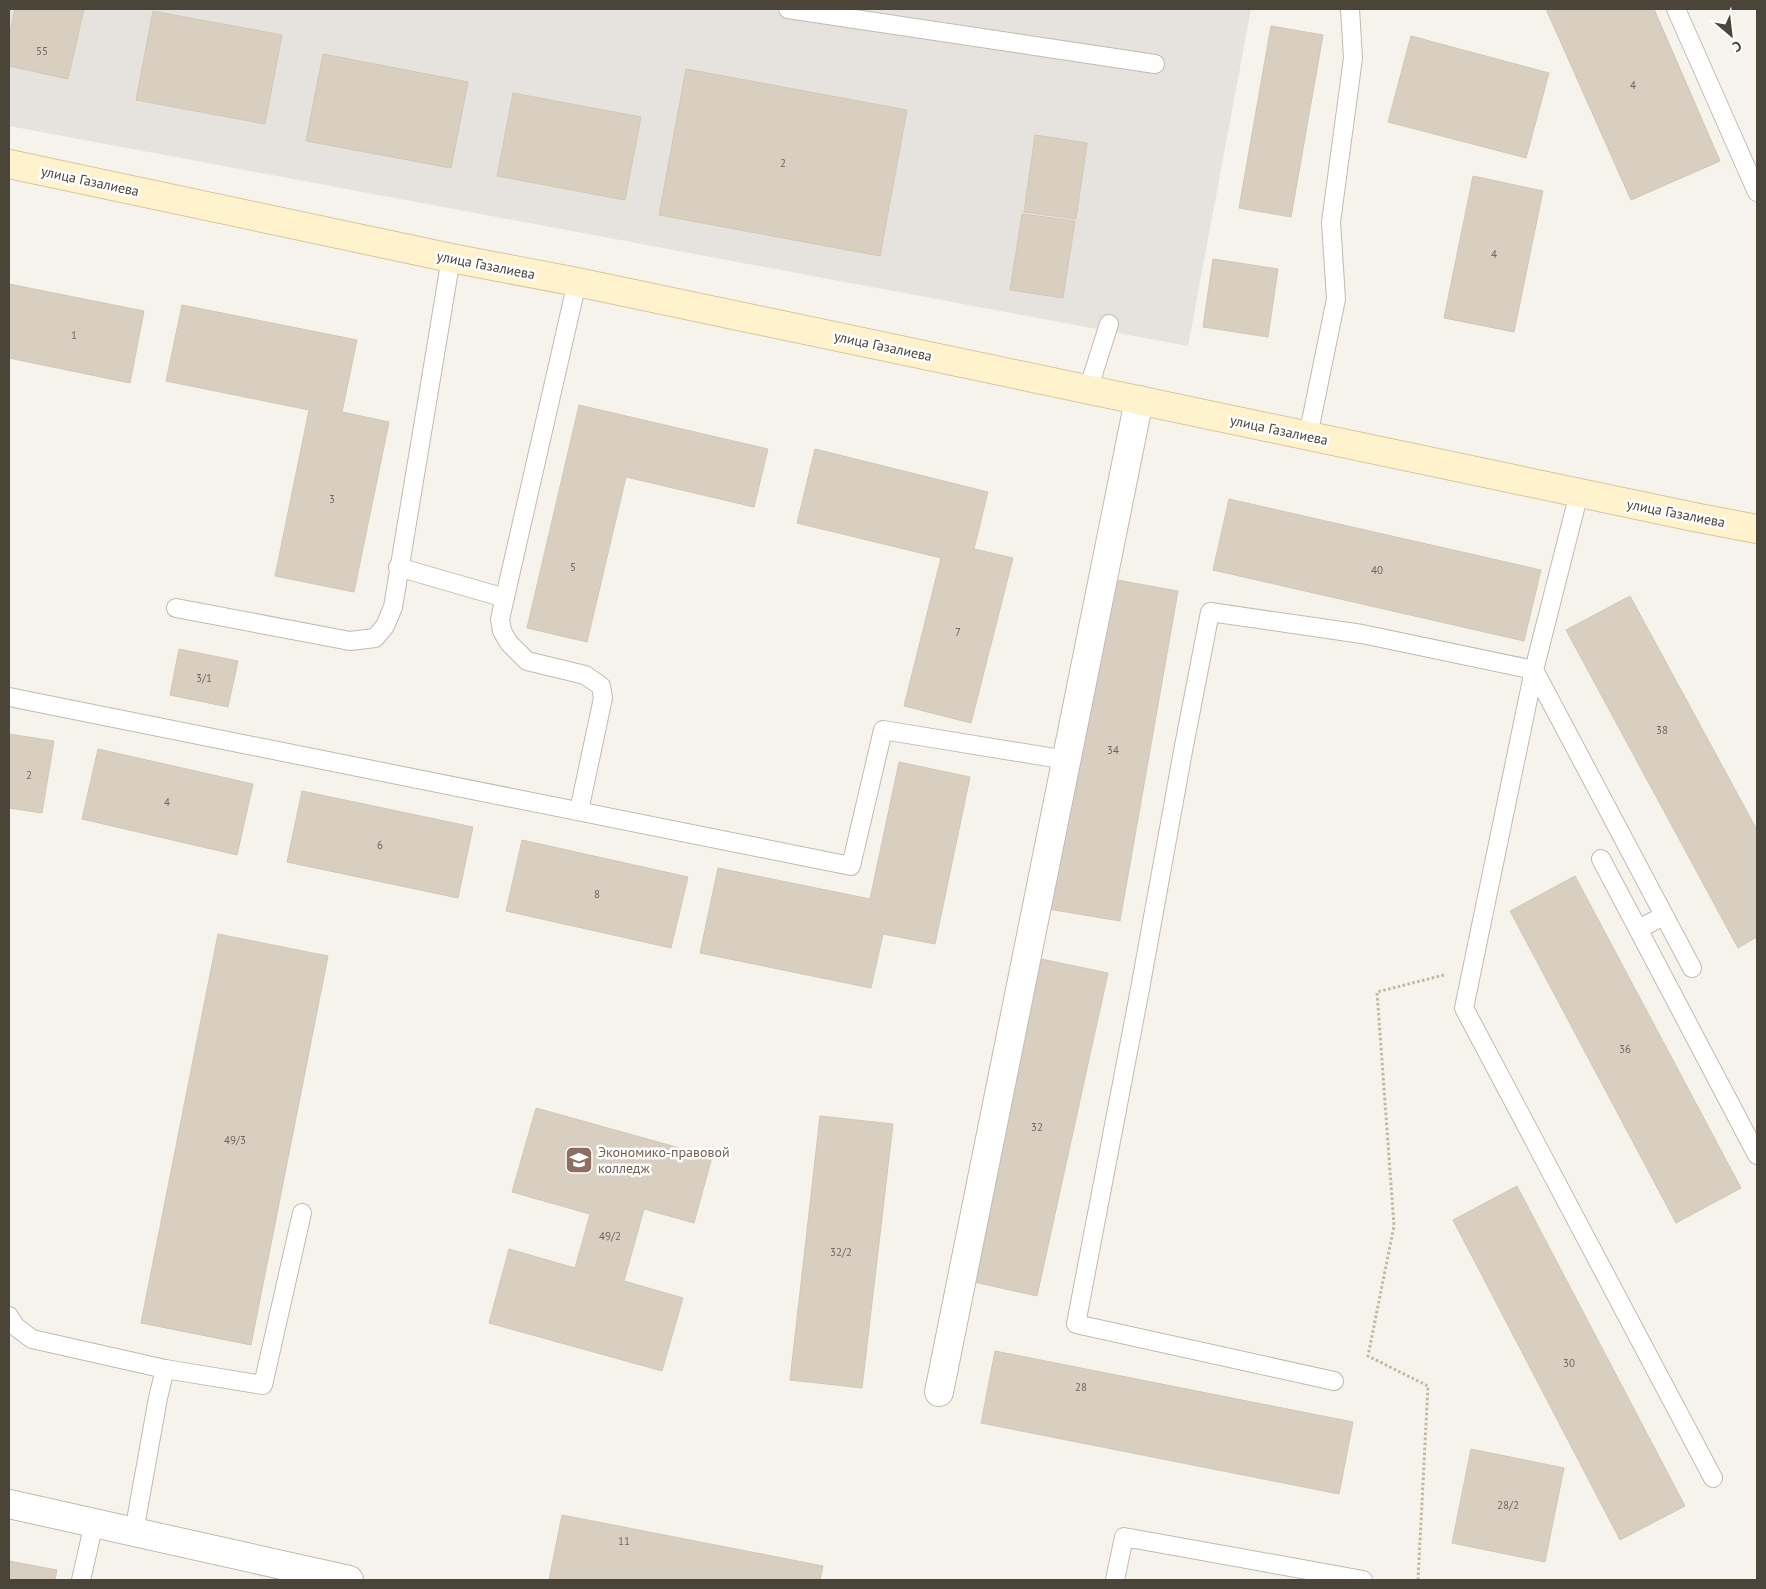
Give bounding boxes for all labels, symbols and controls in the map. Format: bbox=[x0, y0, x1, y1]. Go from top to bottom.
north arrow bbox=[1706, 10, 1756, 60]
text: С bbox=[1729, 37, 1745, 56]
house number: 55 bbox=[36, 44, 48, 58]
house number: 4 bbox=[1630, 78, 1636, 92]
house number: 2 bbox=[780, 156, 786, 170]
street label: улица Газалиева bbox=[39, 162, 141, 200]
street label: улица Газалиева bbox=[435, 247, 537, 283]
house number: 4 bbox=[1491, 247, 1497, 261]
street label: улица Газалиева bbox=[832, 327, 934, 365]
house number: 1 bbox=[71, 328, 77, 342]
street label: улица Газалиева bbox=[1228, 411, 1330, 449]
house number: 3 bbox=[329, 492, 335, 506]
street label: улица Газалиева bbox=[1625, 495, 1727, 531]
house number: 5 bbox=[570, 560, 576, 574]
house number: 40 bbox=[1371, 563, 1383, 577]
house number: 7 bbox=[955, 625, 961, 639]
house number: 3/1 bbox=[196, 671, 212, 685]
house number: 38 bbox=[1656, 723, 1668, 737]
house number: 34 bbox=[1107, 743, 1119, 757]
house number: 2 bbox=[26, 768, 32, 782]
house number: 4 bbox=[164, 795, 170, 809]
house number: 6 bbox=[377, 838, 383, 852]
house number: 8 bbox=[594, 887, 600, 901]
house number: 36 bbox=[1619, 1042, 1631, 1056]
house number: 32 bbox=[1031, 1120, 1043, 1134]
house number: 49/3 bbox=[224, 1133, 246, 1147]
place label: Экономико-правовой колледж bbox=[598, 1143, 730, 1177]
school or university icon: Экономико-правовой колледж bbox=[564, 1145, 594, 1175]
house number: 49/2 bbox=[599, 1229, 621, 1243]
house number: 32/2 bbox=[830, 1245, 852, 1259]
house number: 30 bbox=[1563, 1356, 1575, 1370]
house number: 28 bbox=[1075, 1380, 1087, 1394]
house number: 28/2 bbox=[1497, 1498, 1519, 1512]
house number: 11 bbox=[618, 1534, 630, 1548]

